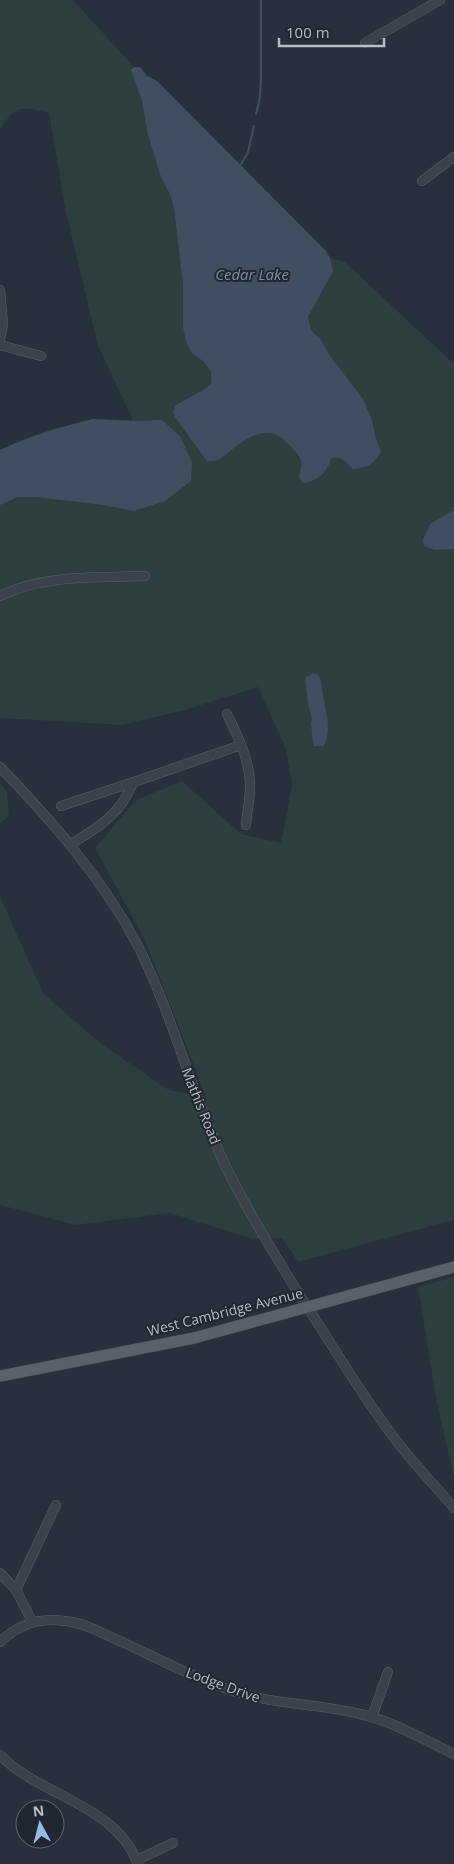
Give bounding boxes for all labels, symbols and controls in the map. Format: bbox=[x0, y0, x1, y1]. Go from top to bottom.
scale bar bbox=[279, 15, 384, 47]
text: 100 m bbox=[286, 22, 330, 42]
water label: Cedar Lake bbox=[215, 264, 289, 284]
street label: Mathis Road bbox=[177, 1065, 225, 1147]
street label: West Cambridge Avenue bbox=[145, 1283, 305, 1340]
street label: Lodge Drive bbox=[183, 1662, 263, 1707]
north arrow bbox=[15, 1799, 65, 1849]
text: N bbox=[32, 1800, 45, 1821]

